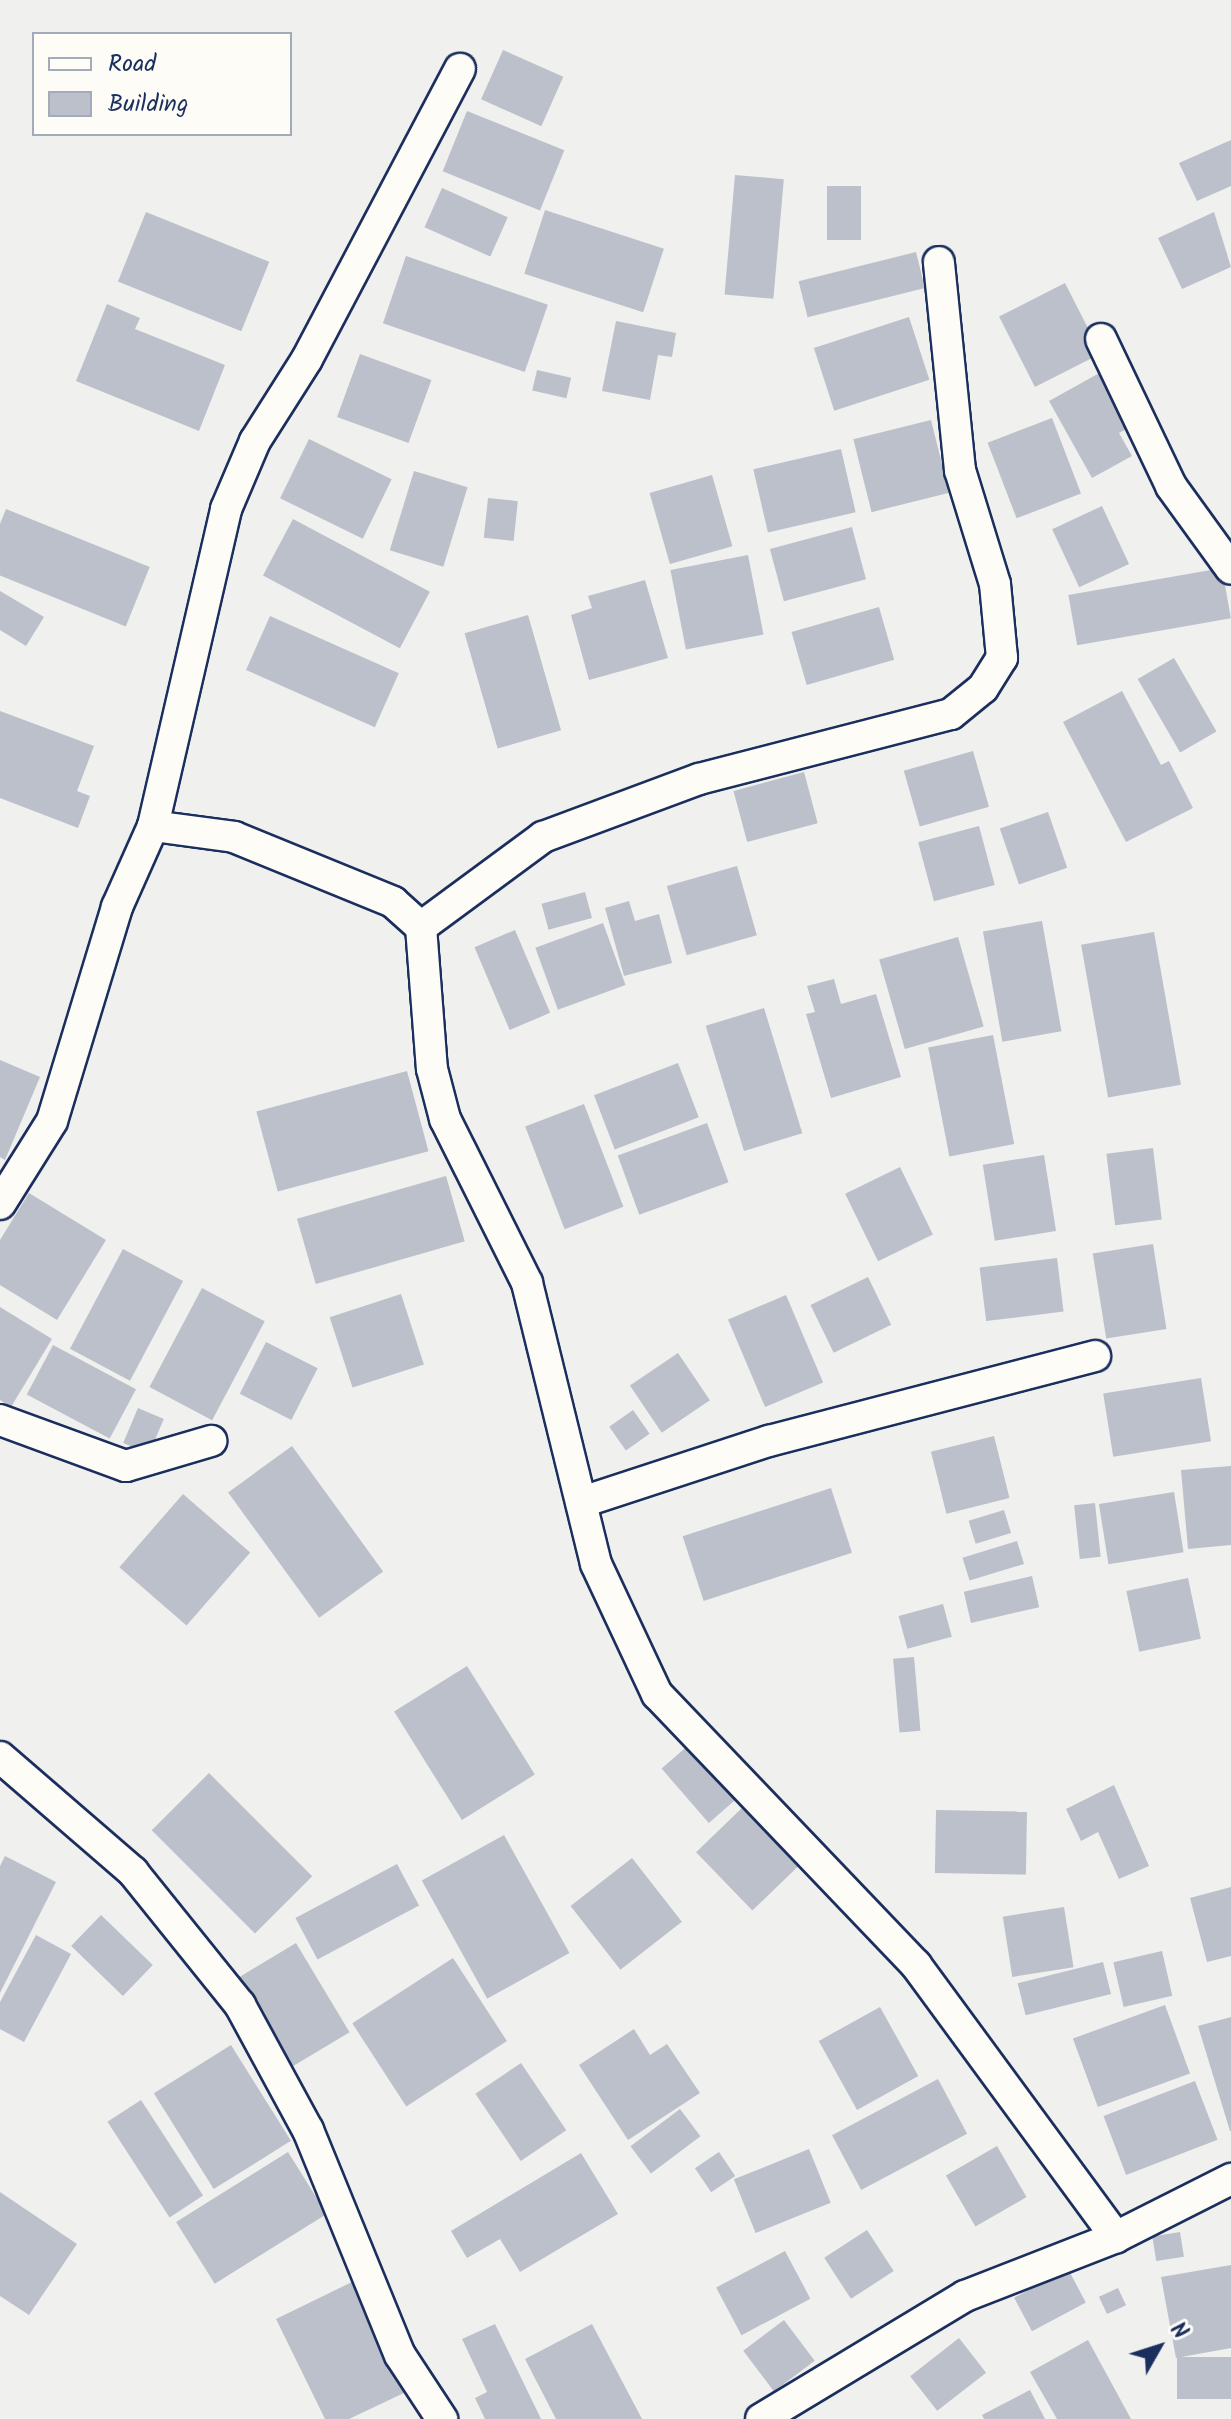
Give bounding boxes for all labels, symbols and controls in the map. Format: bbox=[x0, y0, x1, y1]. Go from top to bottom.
legend bbox=[32, 32, 292, 136]
text: Road bbox=[108, 45, 156, 84]
text: Building bbox=[108, 85, 188, 124]
north arrow bbox=[1119, 2307, 1199, 2387]
text: N bbox=[1160, 2315, 1196, 2348]

